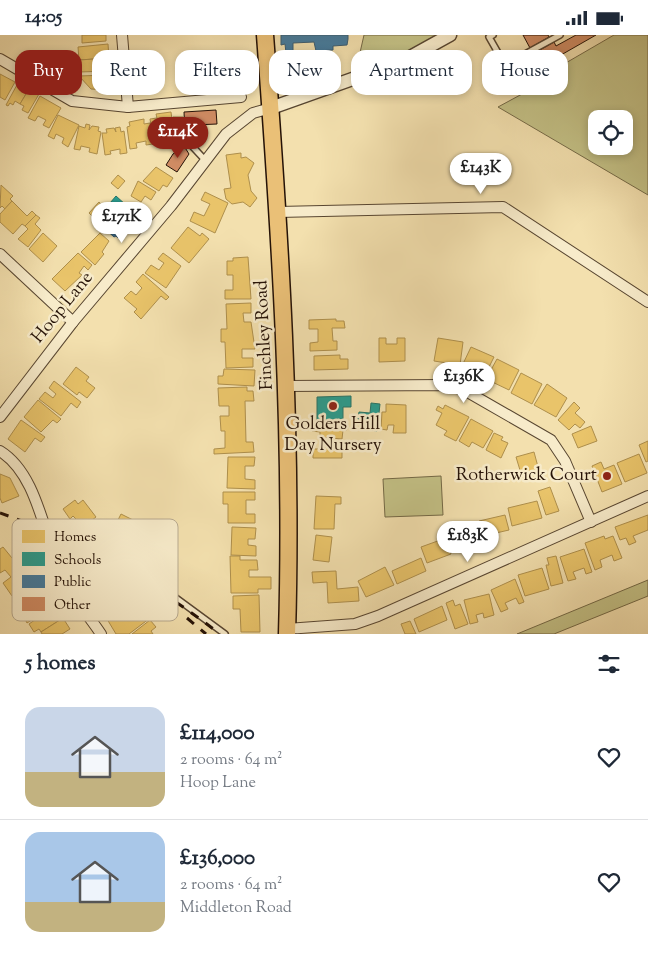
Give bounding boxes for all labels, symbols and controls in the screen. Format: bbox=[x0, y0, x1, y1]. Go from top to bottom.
text: 14:05 bbox=[25, 4, 62, 31]
chip: Buy bbox=[15, 50, 82, 95]
chip: Rent bbox=[92, 50, 165, 95]
chip: Filters bbox=[175, 50, 259, 95]
chip: New bbox=[269, 50, 341, 95]
chip: Apartment bbox=[351, 50, 472, 95]
chip: House bbox=[482, 50, 568, 95]
map controls bbox=[588, 110, 633, 155]
button: locate bbox=[588, 110, 633, 155]
pin: £114K bbox=[143, 117, 213, 159]
text: £114K bbox=[158, 121, 198, 144]
pin: £143K bbox=[446, 153, 516, 195]
text: £143K bbox=[461, 157, 501, 180]
pin: £171K bbox=[87, 201, 157, 244]
text: £171K bbox=[102, 206, 142, 229]
street label: Hoop Lane bbox=[26, 267, 100, 349]
street label: Finchley Road bbox=[249, 279, 281, 391]
pin: £136K bbox=[429, 361, 499, 404]
text: £136K bbox=[444, 366, 484, 389]
marker: Golders Hill Day Nursery bbox=[327, 400, 339, 412]
place label: Golders Hill Day Nursery bbox=[284, 412, 382, 459]
place label: Rotherwick Court bbox=[456, 463, 597, 489]
marker: Rotherwick Court bbox=[601, 470, 613, 482]
legend bbox=[12, 519, 178, 621]
pin: £183K bbox=[433, 521, 503, 563]
text: £183K bbox=[448, 525, 488, 548]
text: Homes bbox=[54, 528, 96, 548]
text: Schools bbox=[54, 551, 101, 571]
text: Public bbox=[54, 573, 91, 593]
text: Other bbox=[54, 596, 91, 616]
text: 5 homes bbox=[25, 649, 95, 679]
icon: filters bbox=[595, 650, 623, 678]
text: £114,000 bbox=[180, 719, 255, 749]
icon: home bbox=[65, 727, 125, 787]
icon: heart bbox=[595, 743, 623, 771]
text: 2 rooms · 64 m² bbox=[180, 749, 283, 772]
text: Hoop Lane bbox=[180, 772, 256, 795]
text: £136,000 bbox=[180, 844, 255, 874]
icon: home bbox=[65, 852, 125, 912]
icon: heart bbox=[595, 868, 623, 896]
text: 2 rooms · 64 m² bbox=[180, 874, 283, 897]
text: Middleton Road bbox=[180, 897, 292, 920]

